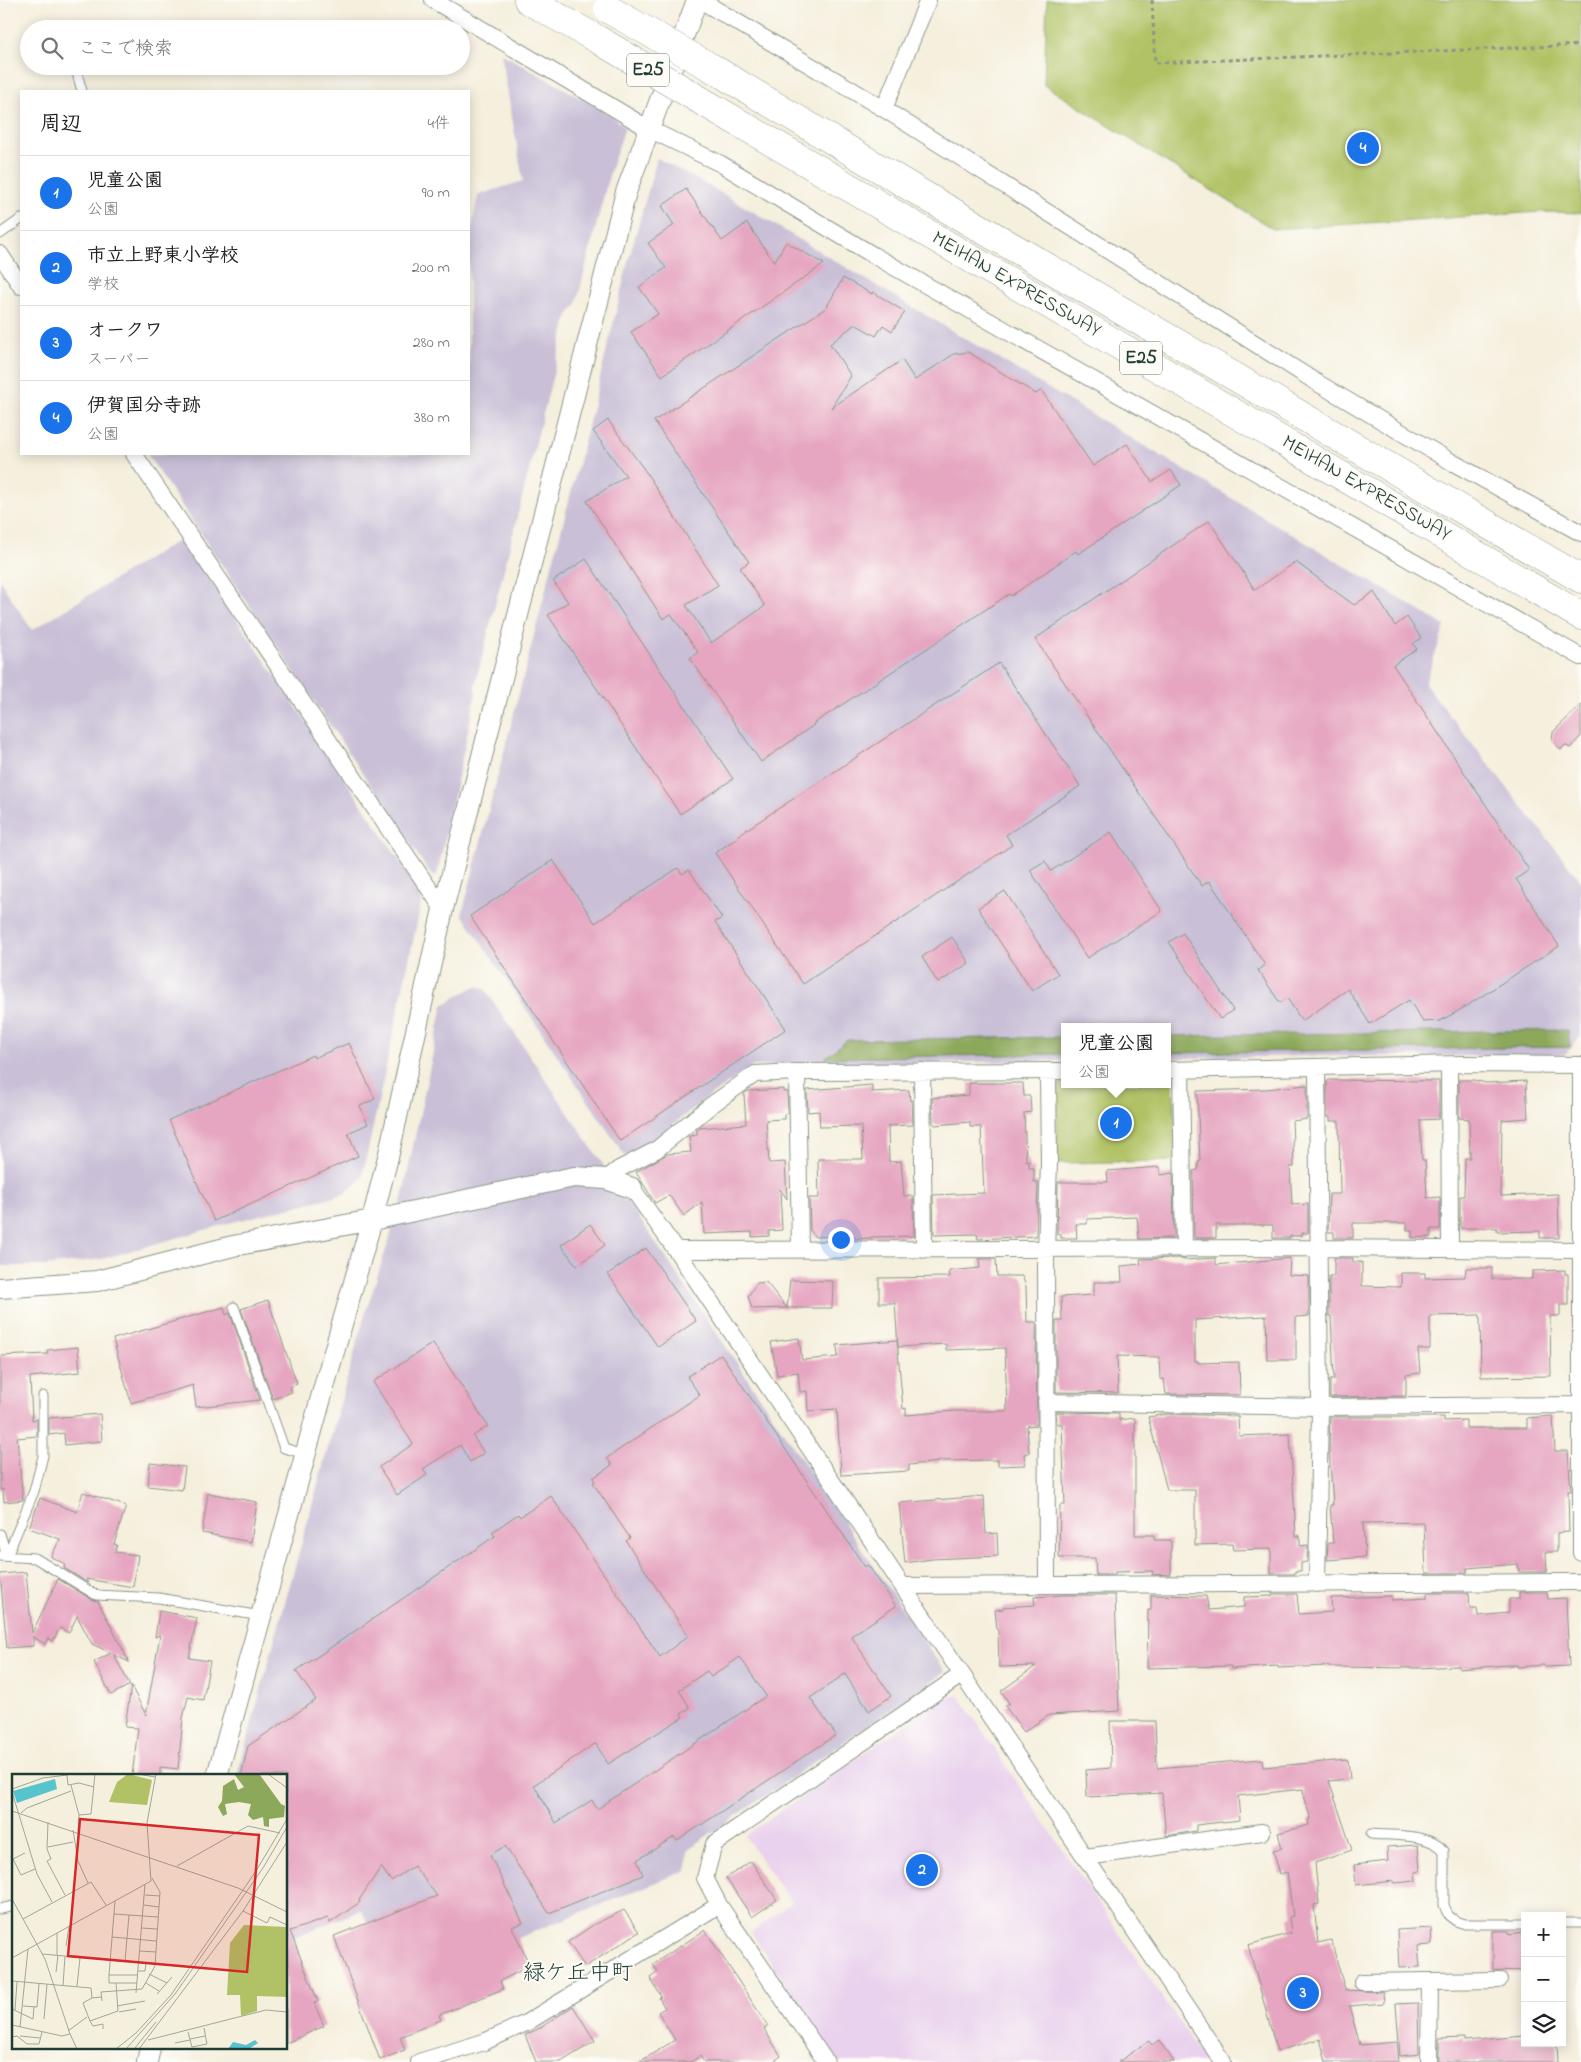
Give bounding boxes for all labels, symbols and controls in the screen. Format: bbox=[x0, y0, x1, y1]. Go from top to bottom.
search box bbox=[20, 20, 470, 75]
icon: search bbox=[38, 34, 66, 62]
text: ここで検索 bbox=[78, 36, 173, 63]
road number: E25 bbox=[627, 54, 669, 86]
text: 周辺 bbox=[40, 110, 82, 140]
text: 4件 bbox=[427, 112, 450, 136]
pin: 4 bbox=[1347, 129, 1379, 167]
text: 児童公園 bbox=[87, 168, 163, 195]
text: 1 bbox=[53, 181, 59, 205]
text: 90 m bbox=[422, 181, 450, 205]
text: 公園 bbox=[87, 198, 119, 222]
street label: MEIHAN EXPRESSWAY bbox=[926, 225, 1106, 345]
text: 市立上野東小学校 bbox=[87, 243, 239, 270]
text: 2 bbox=[52, 256, 60, 280]
text: 200 m bbox=[412, 256, 450, 280]
text: 学校 bbox=[87, 273, 119, 297]
text: オークワ bbox=[87, 318, 163, 345]
text: 3 bbox=[53, 331, 59, 355]
text: 280 m bbox=[413, 331, 450, 355]
road number: E25 bbox=[1120, 342, 1162, 374]
text: スーパー bbox=[87, 348, 150, 372]
text: 伊賀国分寺跡 bbox=[87, 393, 201, 420]
text: 4 bbox=[53, 406, 59, 430]
text: 380 m bbox=[414, 406, 450, 430]
text: 公園 bbox=[87, 423, 119, 447]
street label: MEIHAN EXPRESSWAY bbox=[1276, 429, 1456, 549]
popup bbox=[1061, 1023, 1171, 1088]
text: 児童公園 bbox=[1078, 1031, 1154, 1058]
text: 公園 bbox=[1078, 1061, 1110, 1085]
pin: 1 bbox=[1100, 1104, 1132, 1142]
your location bbox=[828, 1227, 854, 1253]
inset map bbox=[12, 1774, 288, 2050]
pin: 2 bbox=[906, 1851, 938, 1889]
map controls bbox=[1521, 1912, 1566, 2047]
button: + bbox=[1521, 1912, 1566, 1957]
button: − bbox=[1521, 1957, 1566, 2002]
district label: 緑ケ丘中町 bbox=[523, 1958, 633, 1990]
pin: 3 bbox=[1287, 1974, 1319, 2012]
button: layers bbox=[1521, 2002, 1566, 2047]

